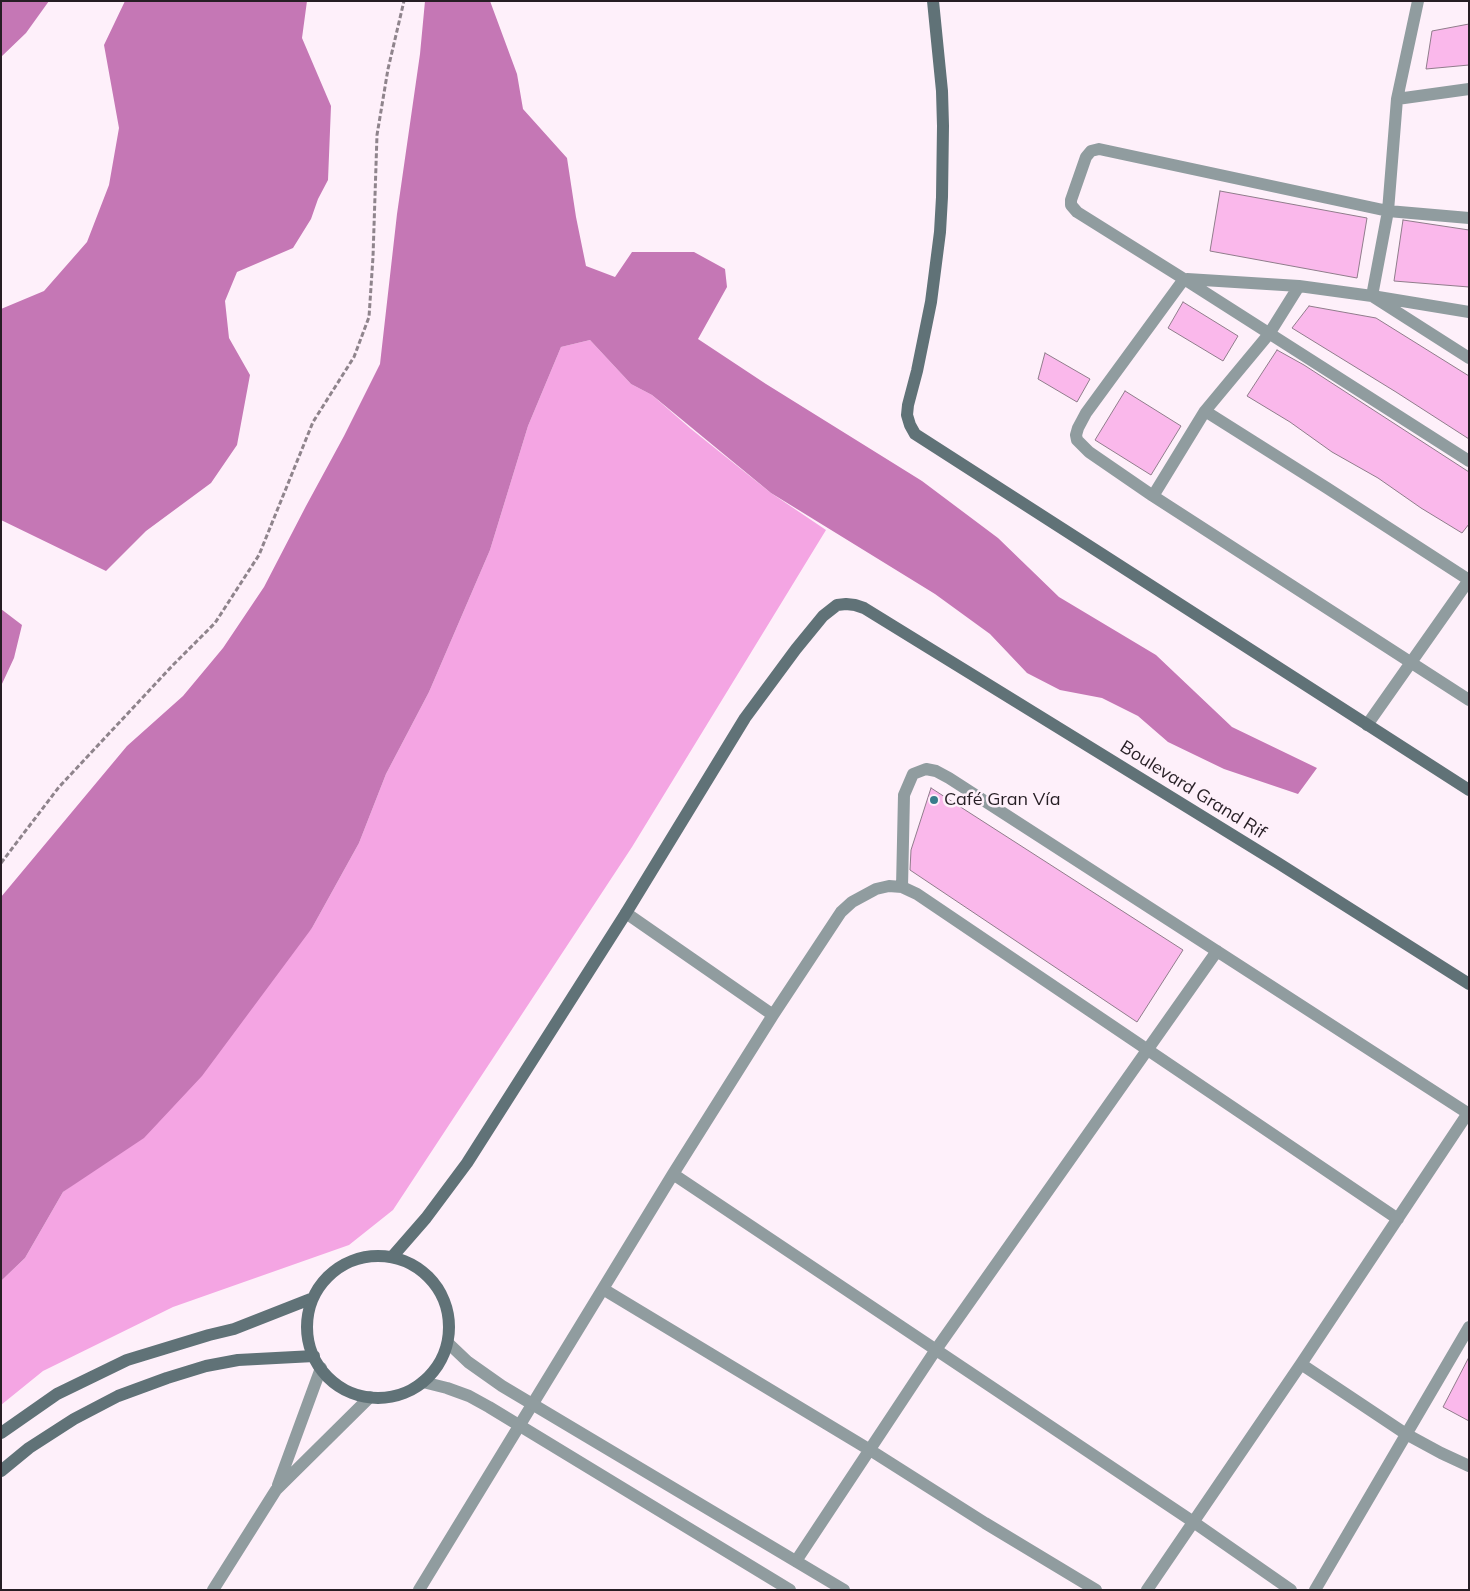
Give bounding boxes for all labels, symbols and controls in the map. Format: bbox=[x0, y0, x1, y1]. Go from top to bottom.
street label: Boulevard Grand Rif bbox=[1116, 736, 1270, 844]
place label: Café Gran Vía bbox=[944, 789, 1060, 811]
marker: Café Gran Vía bbox=[928, 794, 940, 806]

